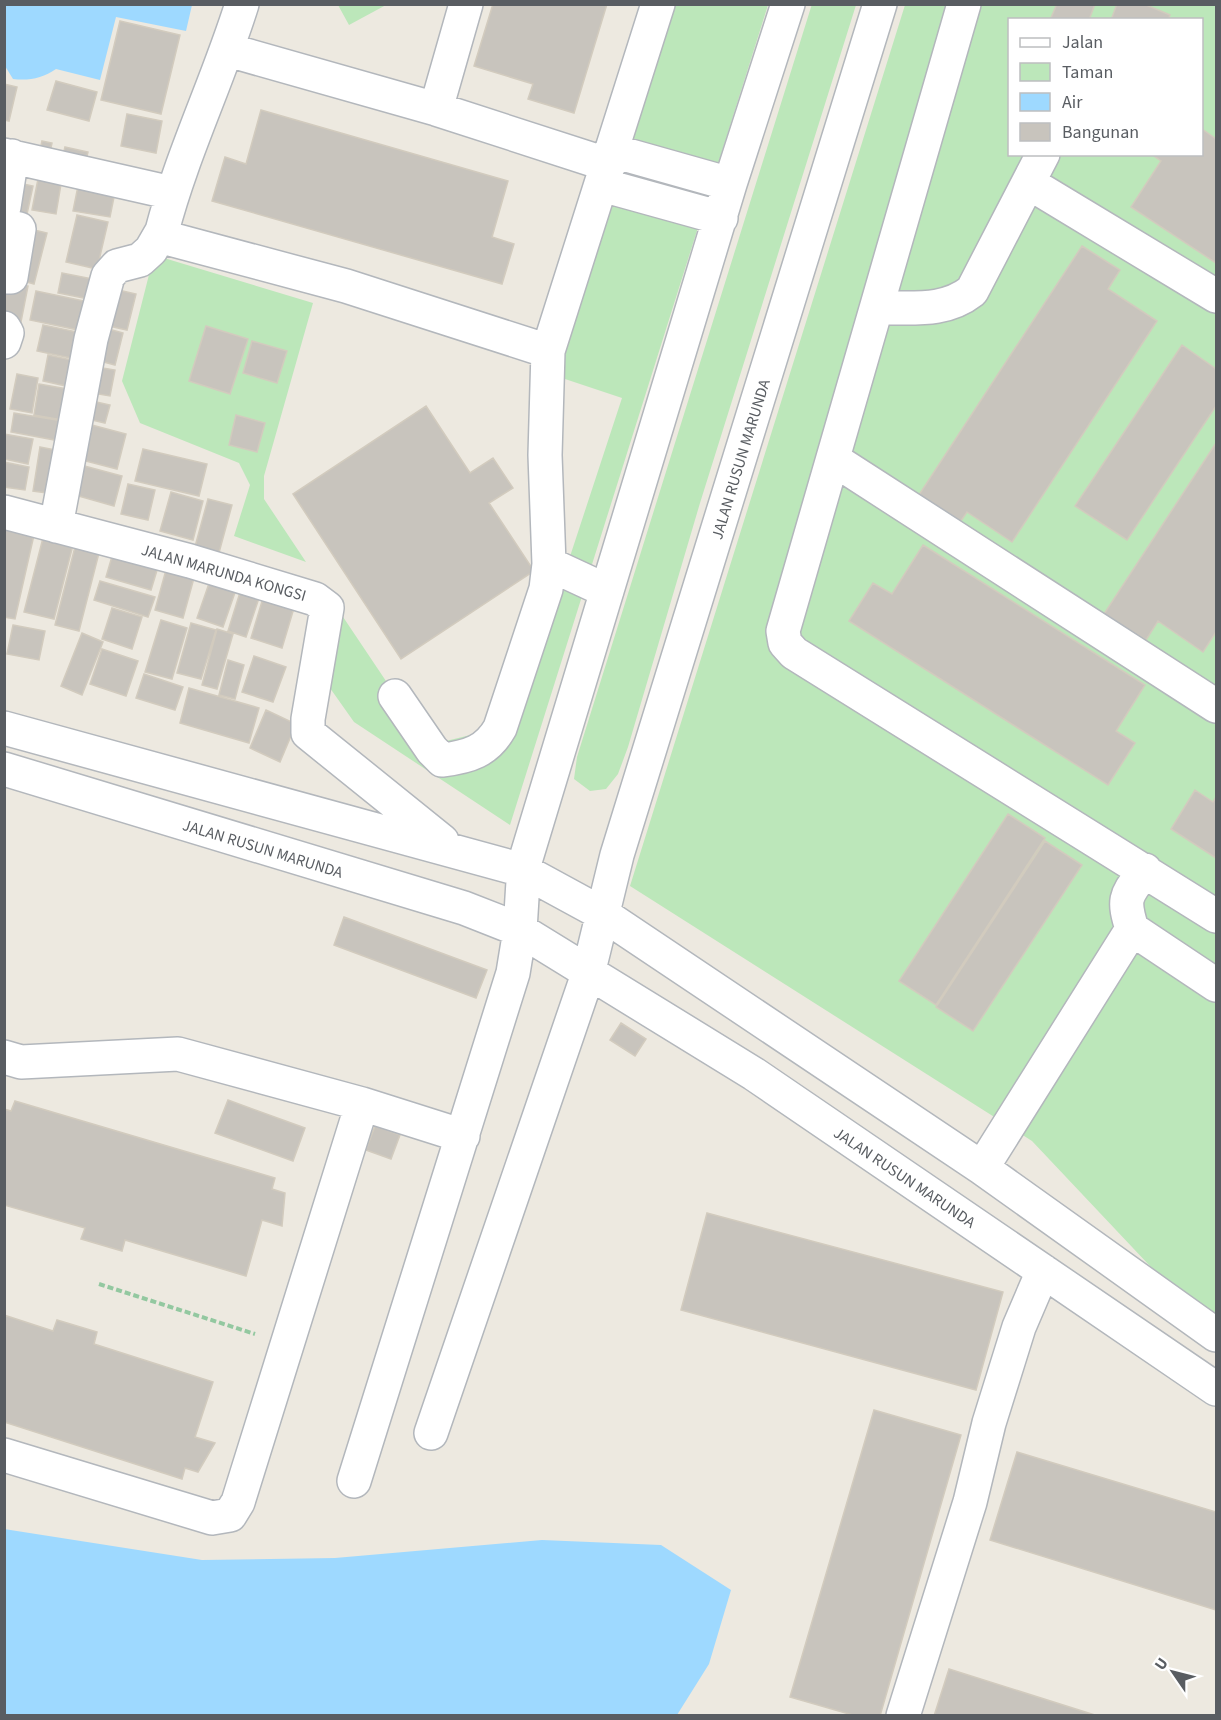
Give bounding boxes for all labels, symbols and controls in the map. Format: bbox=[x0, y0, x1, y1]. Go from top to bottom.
legend bbox=[1008, 18, 1203, 156]
text: Jalan bbox=[1062, 30, 1103, 55]
text: Taman bbox=[1062, 60, 1113, 85]
text: Air bbox=[1062, 90, 1083, 115]
text: Bangunan bbox=[1062, 120, 1139, 145]
street label: JALAN RUSUN MARUNDA bbox=[706, 376, 776, 542]
street label: JALAN MARUNDA KONGSI bbox=[139, 539, 309, 607]
street label: JALAN RUSUN MARUNDA bbox=[180, 814, 346, 884]
street label: JALAN RUSUN MARUNDA bbox=[829, 1122, 980, 1234]
north arrow bbox=[1143, 1642, 1203, 1702]
text: U bbox=[1149, 1653, 1174, 1675]

